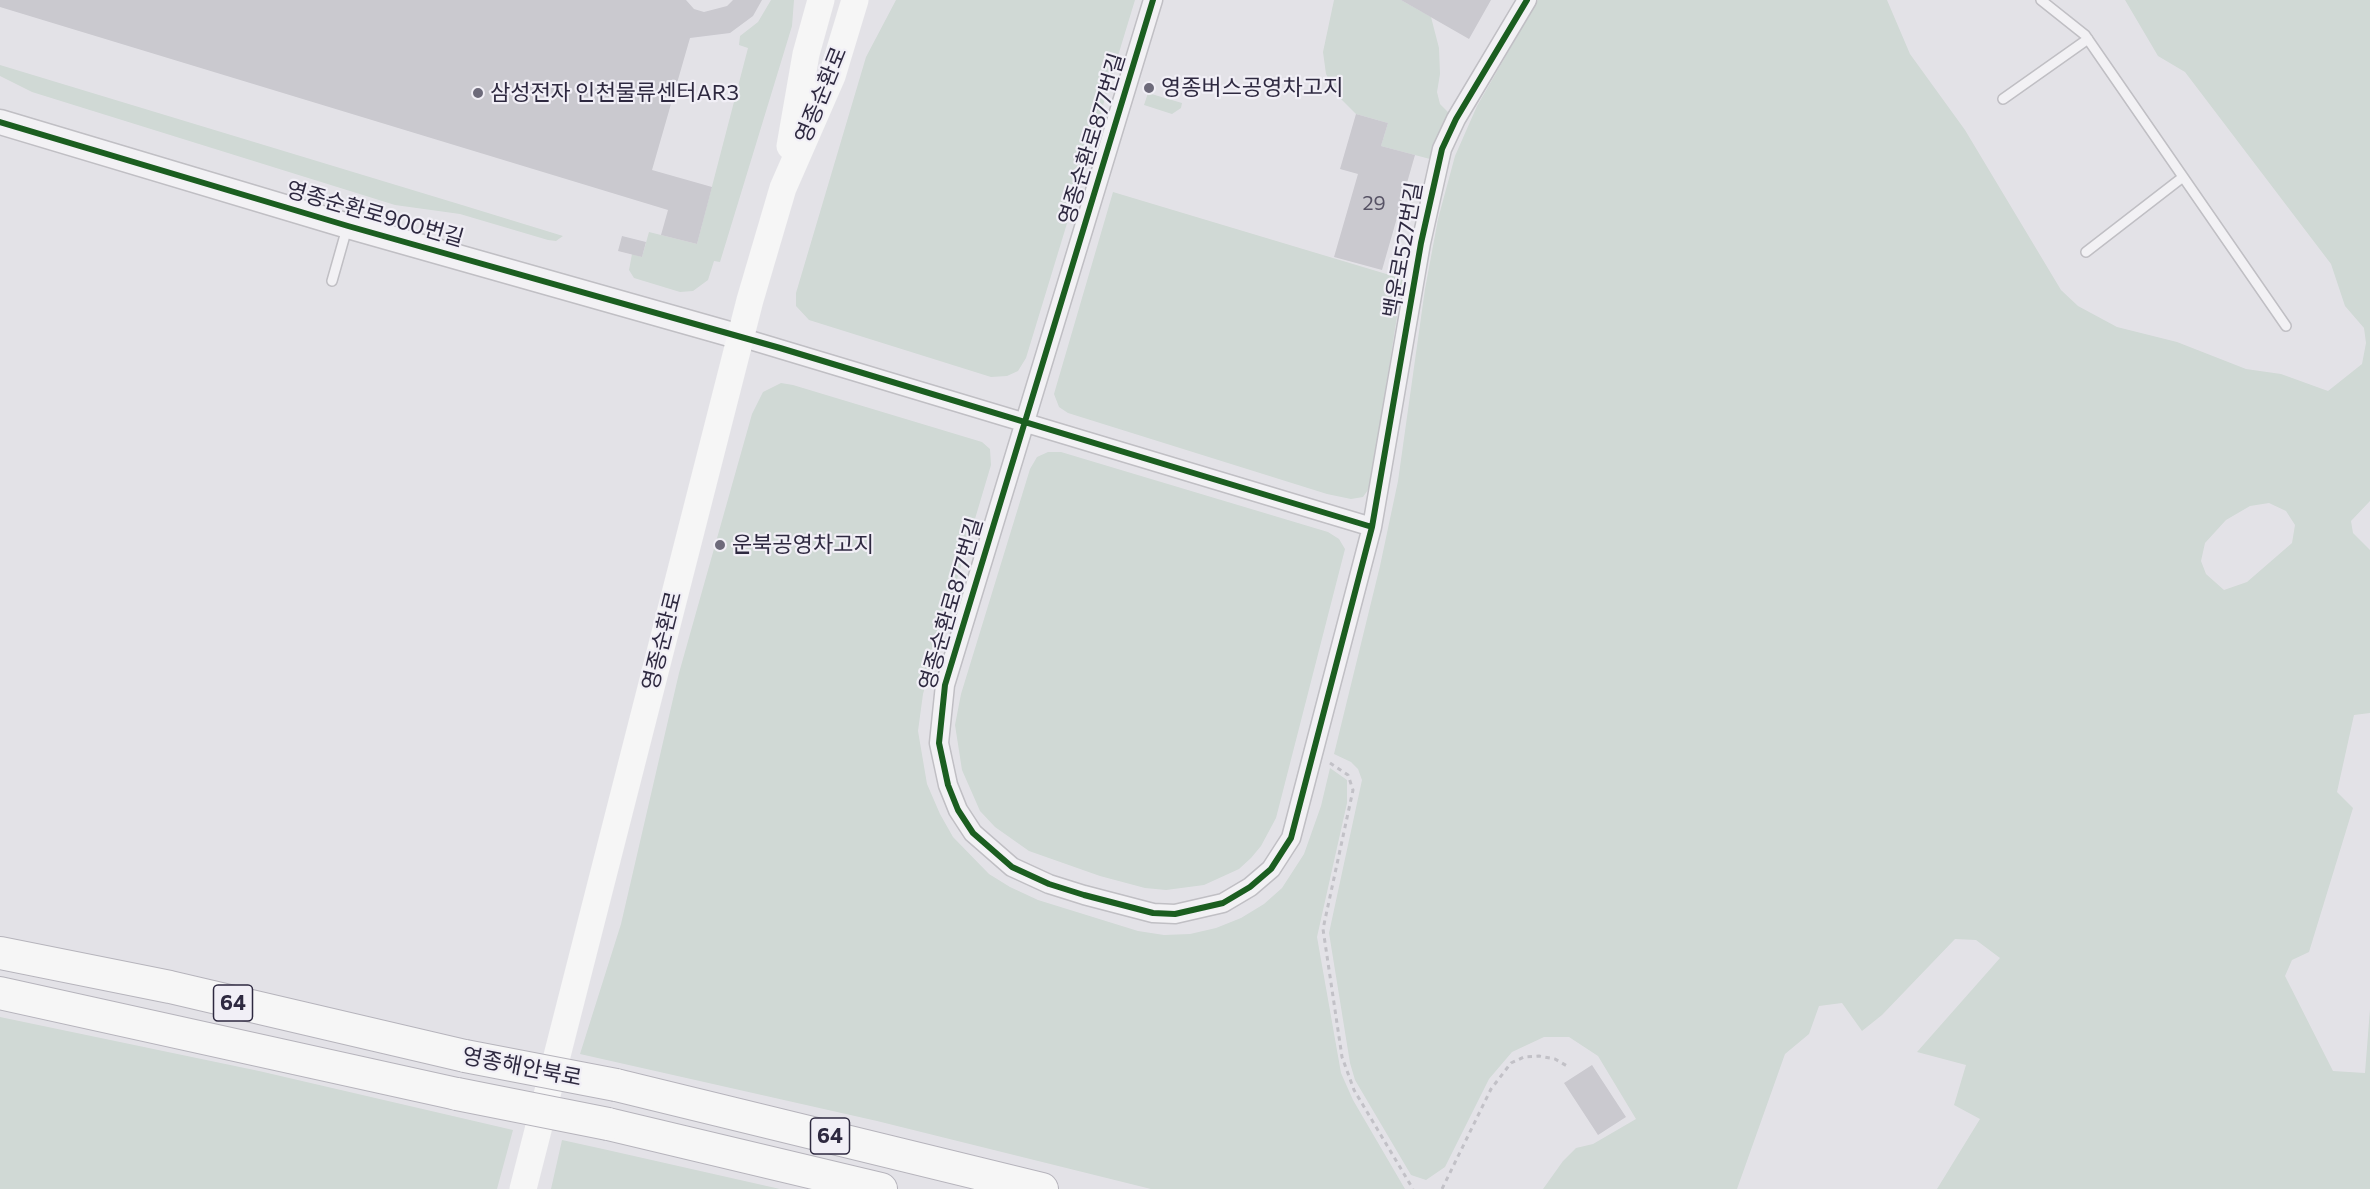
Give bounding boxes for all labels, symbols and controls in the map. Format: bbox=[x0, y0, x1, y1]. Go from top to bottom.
street label: 영종순환로 bbox=[790, 43, 852, 147]
street label: 영종순환로877번길 bbox=[1053, 50, 1131, 228]
place label: 영종버스공영차고지 bbox=[1161, 75, 1343, 101]
place label: 삼성전자 인천물류센터AR3 bbox=[490, 80, 739, 106]
marker: 영종버스공영차고지 bbox=[1142, 81, 1156, 95]
marker: 삼성전자 인천물류센터AR3 bbox=[471, 86, 485, 100]
street label: 영종순환로900번길 bbox=[283, 176, 467, 252]
street label: 백운로527번길 bbox=[1378, 180, 1428, 320]
house number: 29 bbox=[1362, 191, 1386, 215]
street label: 영종순환로877번길 bbox=[914, 515, 988, 693]
place label: 운북공영차고지 bbox=[732, 532, 874, 558]
marker: 운북공영차고지 bbox=[713, 538, 727, 552]
street label: 영종순환로 bbox=[637, 589, 687, 693]
road number: 64 bbox=[214, 985, 252, 1021]
street label: 영종해안북로 bbox=[460, 1042, 584, 1092]
road number: 64 bbox=[810, 1118, 850, 1154]

